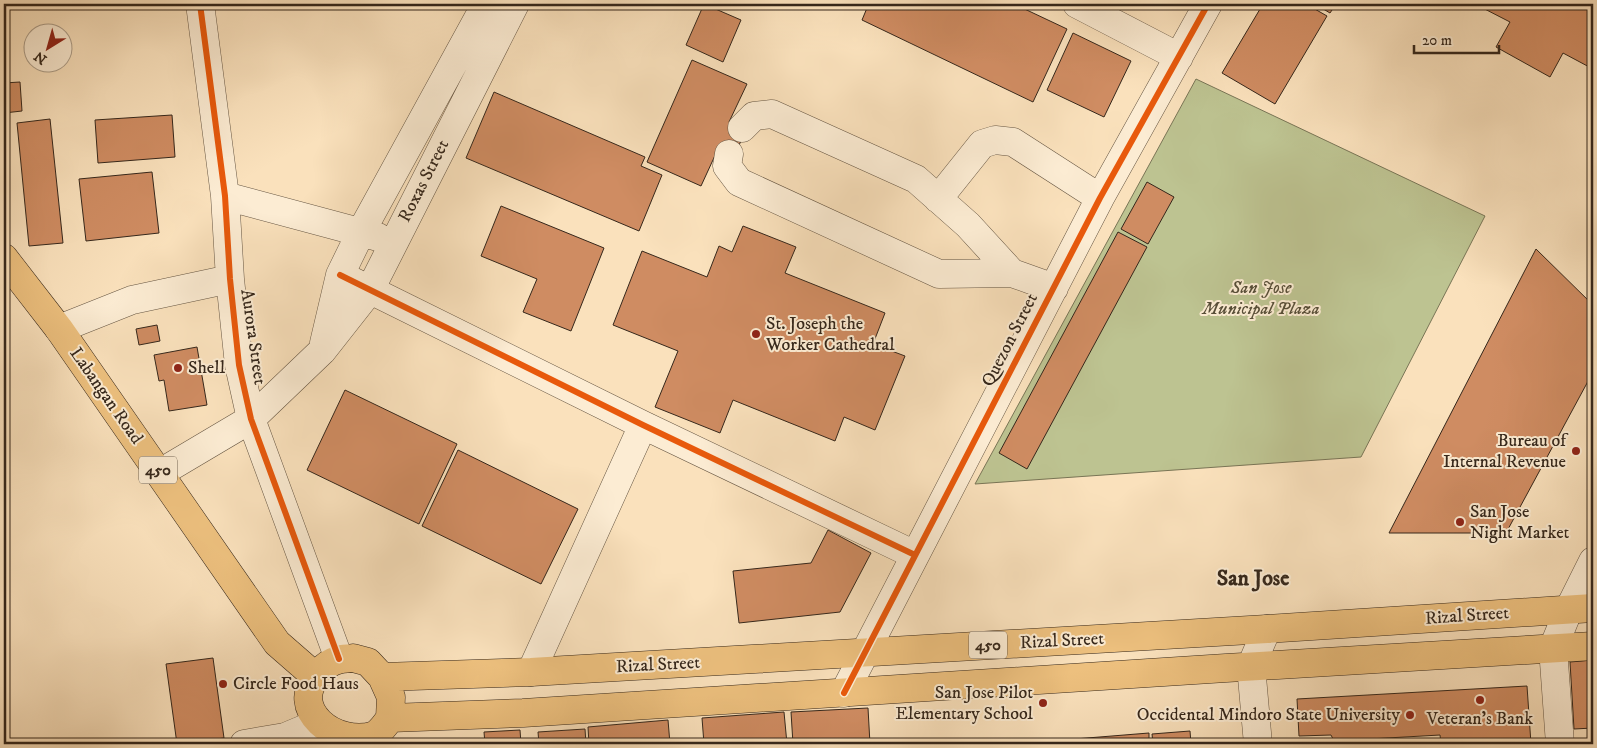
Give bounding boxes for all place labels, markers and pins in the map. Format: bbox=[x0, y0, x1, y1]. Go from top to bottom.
place label: St. Joseph the Worker Cathedral bbox=[765, 313, 895, 356]
marker: St. Joseph the Worker Cathedral bbox=[750, 328, 762, 340]
place label: Shell bbox=[188, 357, 226, 379]
marker: Shell bbox=[172, 362, 184, 374]
place label: Bureau of Internal Revenue bbox=[1443, 430, 1569, 473]
marker: Bureau of Internal Revenue bbox=[1570, 445, 1582, 457]
place label: San Jose Night Market bbox=[1470, 501, 1570, 544]
marker: San Jose Night Market bbox=[1454, 516, 1466, 528]
place label: Circle Food Haus bbox=[233, 673, 359, 695]
marker: Circle Food Haus bbox=[217, 678, 229, 690]
place label: San Jose Pilot Elementary School bbox=[895, 682, 1034, 725]
marker: Veteran's Bank bbox=[1474, 694, 1486, 706]
marker: San Jose Pilot Elementary School bbox=[1037, 697, 1049, 709]
place label: Occidental Mindoro State University bbox=[1137, 704, 1400, 726]
place label: Veteran's Bank bbox=[1426, 708, 1533, 730]
marker: Occidental Mindoro State University bbox=[1404, 709, 1416, 721]

